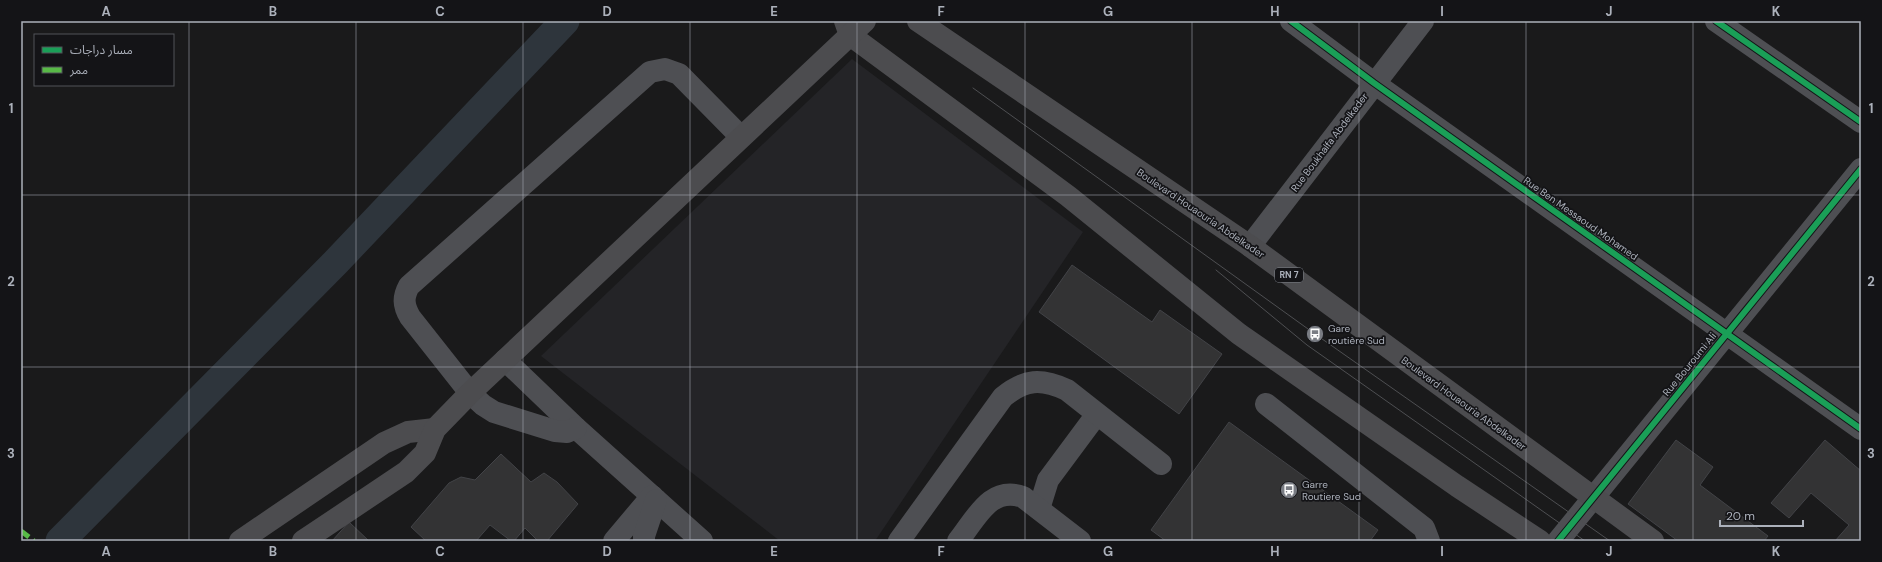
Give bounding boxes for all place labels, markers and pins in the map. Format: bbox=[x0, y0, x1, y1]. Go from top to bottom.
place label: Gare routière Sud bbox=[1328, 322, 1385, 347]
bus stop icon: Gare routière Sud bbox=[1305, 324, 1325, 344]
place label: Garre Routiere Sud bbox=[1302, 478, 1361, 503]
bus stop icon: Garre Routiere Sud bbox=[1279, 480, 1299, 500]

